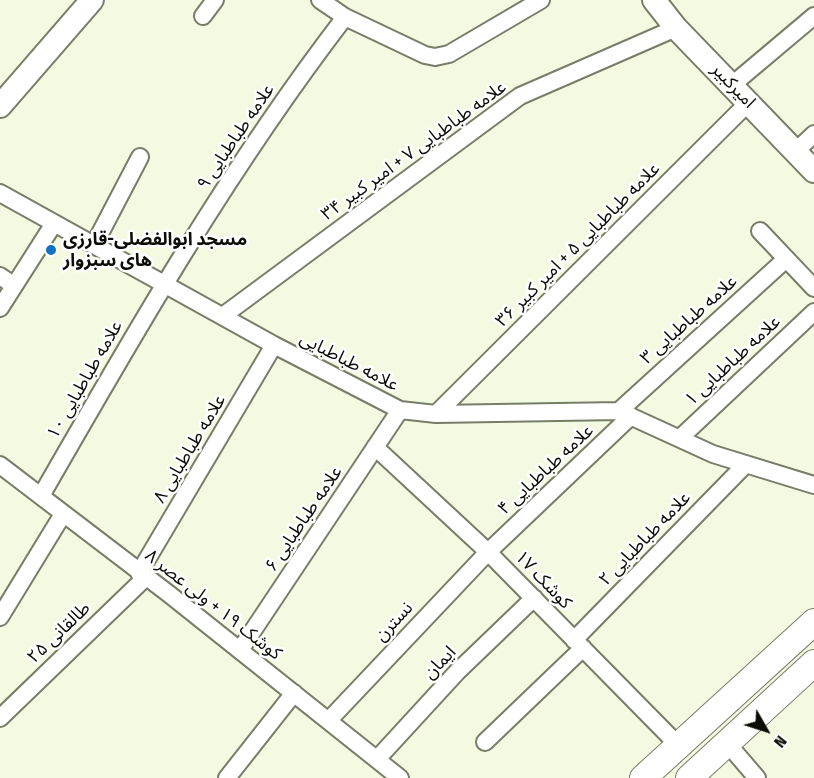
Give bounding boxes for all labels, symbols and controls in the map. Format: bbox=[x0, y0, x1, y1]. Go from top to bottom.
street label: امیرکبیر bbox=[706, 59, 760, 113]
street label: علامه طباطبایی ۷ + امیر کبیر ۳۴ bbox=[317, 77, 511, 225]
street label: علامه طباطبایی ۹ bbox=[193, 80, 279, 194]
street label: علامه طباطبایی ۵ + امیر کبیر ۳۶ bbox=[491, 158, 665, 332]
place label: مسجد ابوالفضلی-قارزی های سبزوار bbox=[63, 229, 247, 272]
marker: مسجد ابوالفضلی-قارزی های سبزوار bbox=[44, 243, 58, 257]
street label: علامه طباطبایی ۳ bbox=[636, 271, 742, 369]
street label: علامه طباطبایی ۱ bbox=[681, 311, 785, 411]
street label: علامه طباطبایی ۱۰ bbox=[42, 317, 128, 443]
street label: علامه طباطبایی bbox=[296, 328, 402, 396]
street label: علامه طباطبایی ۸ bbox=[149, 391, 231, 507]
street label: علامه طباطبایی ۴ bbox=[494, 420, 598, 520]
street label: علامه طباطبایی ۶ bbox=[261, 462, 347, 576]
street label: علامه طباطبایی ۲ bbox=[595, 487, 695, 591]
street label: کوشک ۱۹ + ولی عصر ۸ bbox=[141, 545, 285, 665]
street label: کوشک ۱۷ bbox=[510, 546, 576, 614]
street label: طالقانی ۲۵ bbox=[23, 598, 95, 668]
street label: نسترن bbox=[370, 598, 418, 646]
street label: ایمان bbox=[419, 642, 461, 684]
north arrow bbox=[736, 700, 796, 760]
text: N bbox=[770, 732, 791, 751]

